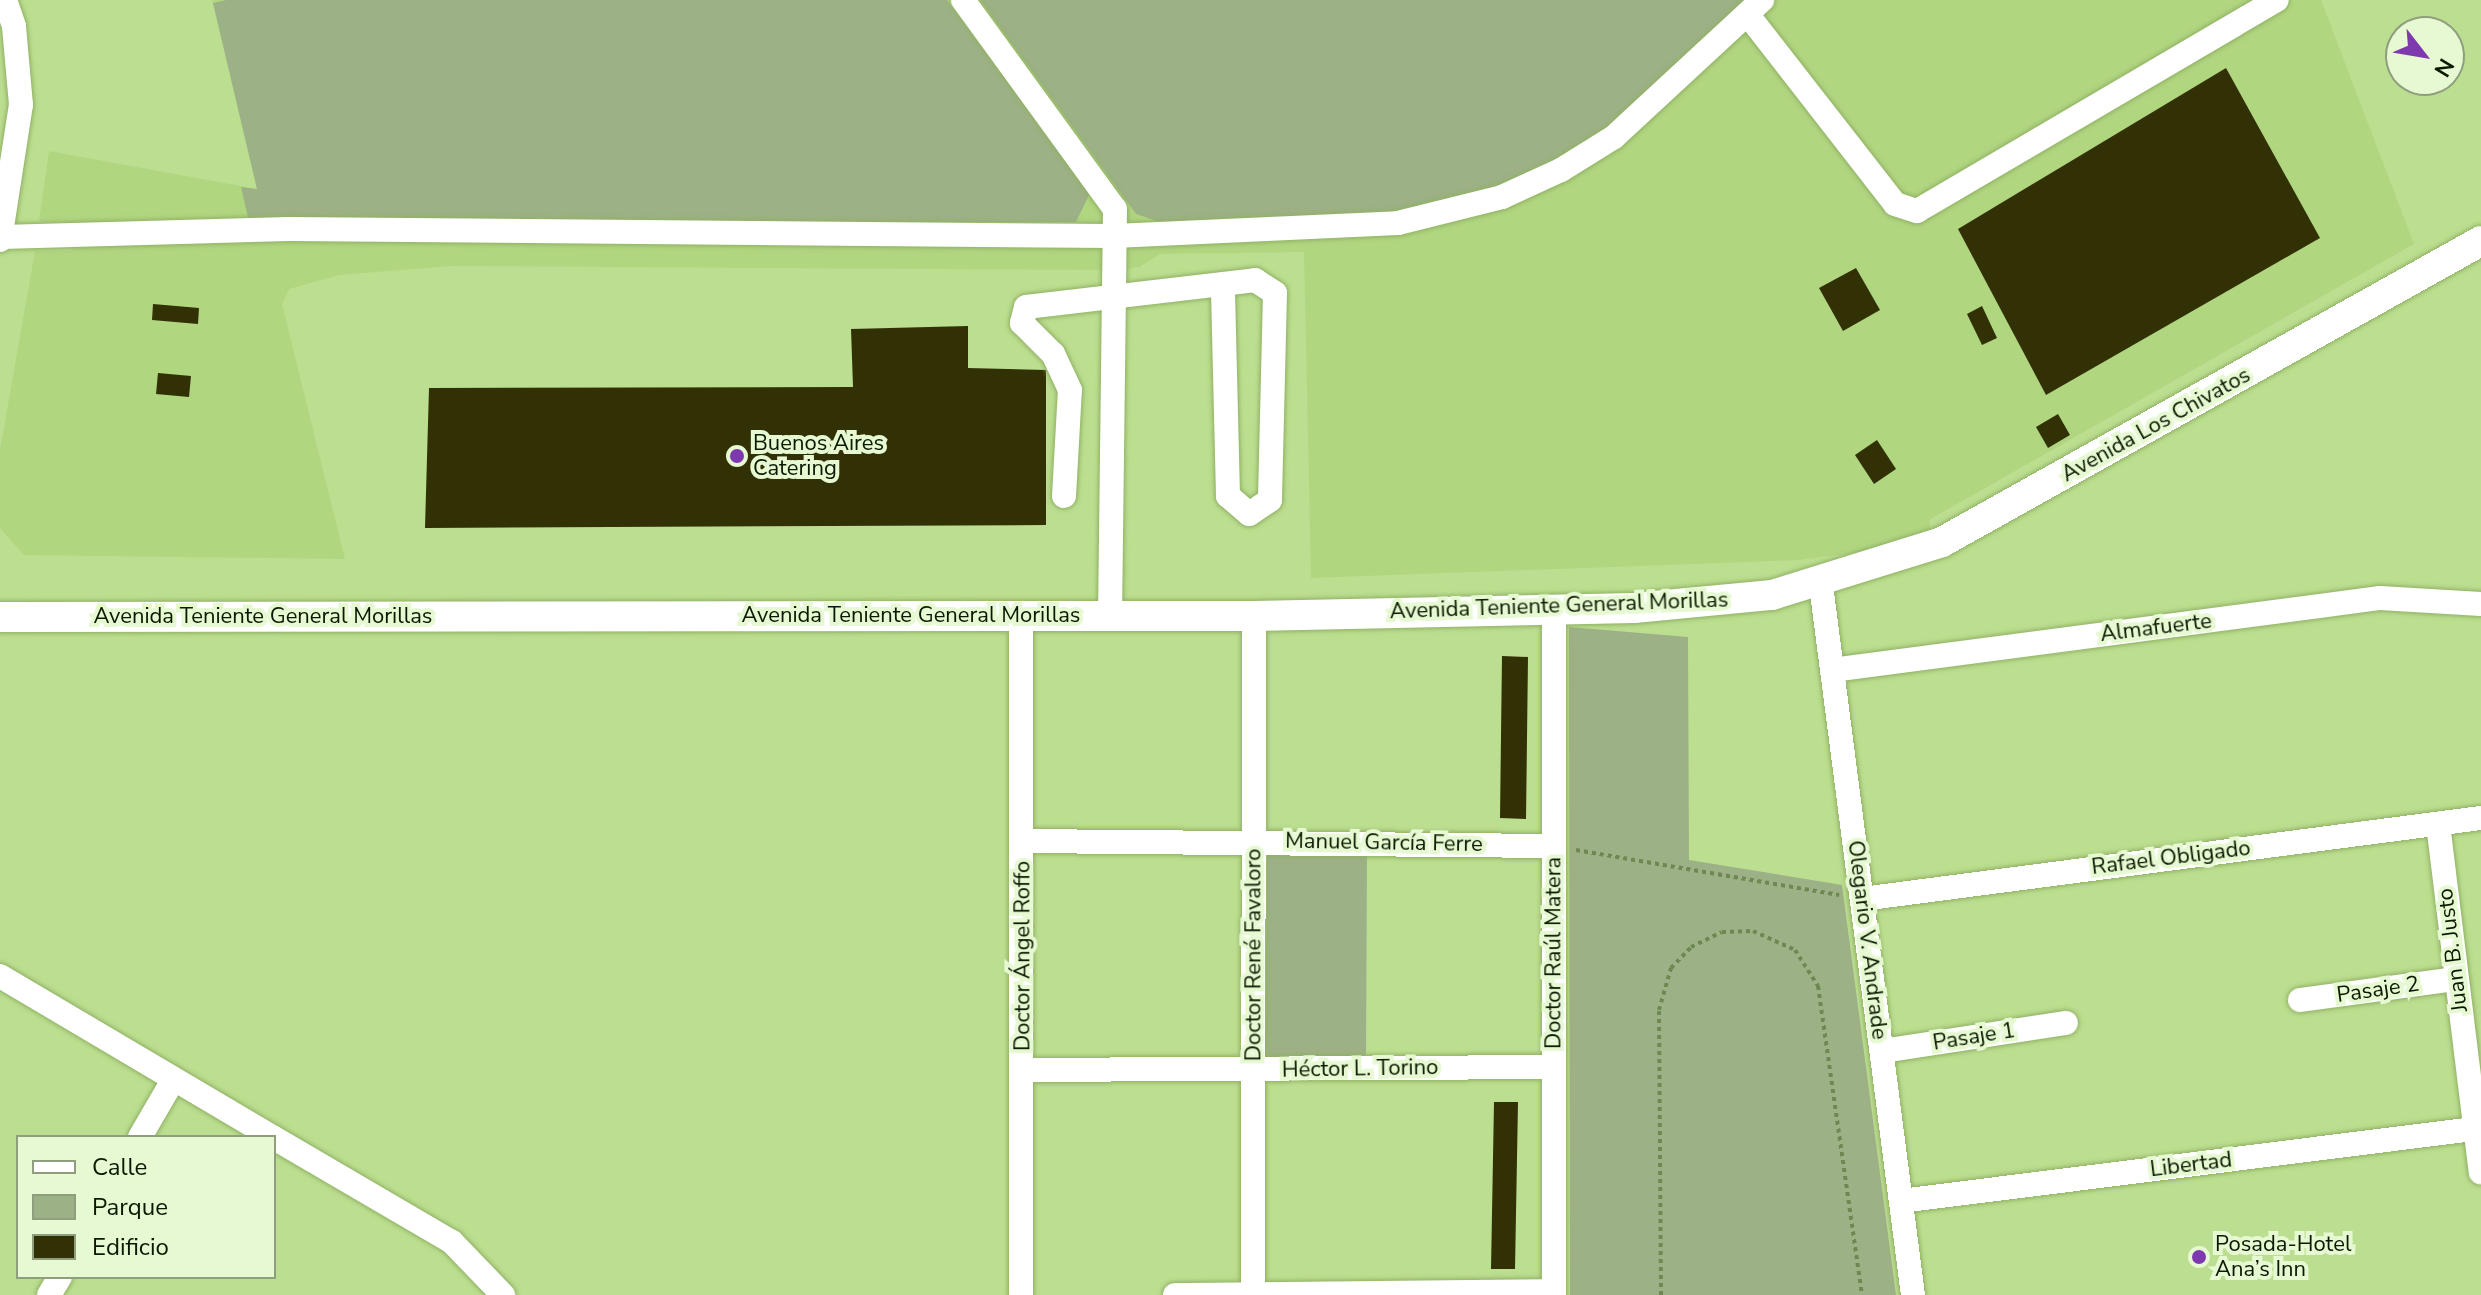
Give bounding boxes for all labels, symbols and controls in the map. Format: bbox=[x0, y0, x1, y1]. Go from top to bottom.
north arrow bbox=[2385, 16, 2465, 96]
text: N bbox=[2427, 53, 2461, 82]
street label: Avenida Los Chivatos bbox=[2057, 362, 2255, 488]
place label: Buenos Aires Catering bbox=[753, 430, 884, 482]
marker: Buenos Aires Catering bbox=[728, 447, 746, 465]
street label: Avenida Teniente General Morillas bbox=[1389, 587, 1729, 625]
street label: Avenida Teniente General Morillas bbox=[742, 603, 1080, 629]
street label: Avenida Teniente General Morillas bbox=[94, 604, 432, 630]
street label: Almafuerte bbox=[2099, 608, 2213, 648]
street label: Manuel García Ferre bbox=[1285, 828, 1483, 858]
street label: Rafael Obligado bbox=[2090, 835, 2252, 881]
street label: Olegario V. Andrade bbox=[1842, 839, 1892, 1041]
street label: Doctor René Favaloro bbox=[1241, 849, 1267, 1061]
street label: Doctor Raúl Matera bbox=[1541, 857, 1567, 1049]
street label: Doctor Ángel Roffo bbox=[1010, 861, 1036, 1051]
street label: Juan B. Justo bbox=[2432, 887, 2474, 1013]
street label: Pasaje 2 bbox=[2335, 971, 2421, 1009]
street label: Pasaje 1 bbox=[1931, 1017, 2017, 1057]
street label: Héctor L. Torino bbox=[1282, 1054, 1438, 1084]
legend bbox=[16, 1135, 276, 1279]
street label: Libertad bbox=[2149, 1147, 2233, 1183]
text: Calle bbox=[92, 1151, 147, 1183]
text: Parque bbox=[92, 1191, 168, 1223]
text: Edificio bbox=[92, 1231, 169, 1263]
place label: Posada-Hotel Ana’s Inn bbox=[2215, 1231, 2351, 1282]
marker: Posada-Hotel Ana’s Inn bbox=[2190, 1248, 2208, 1266]

